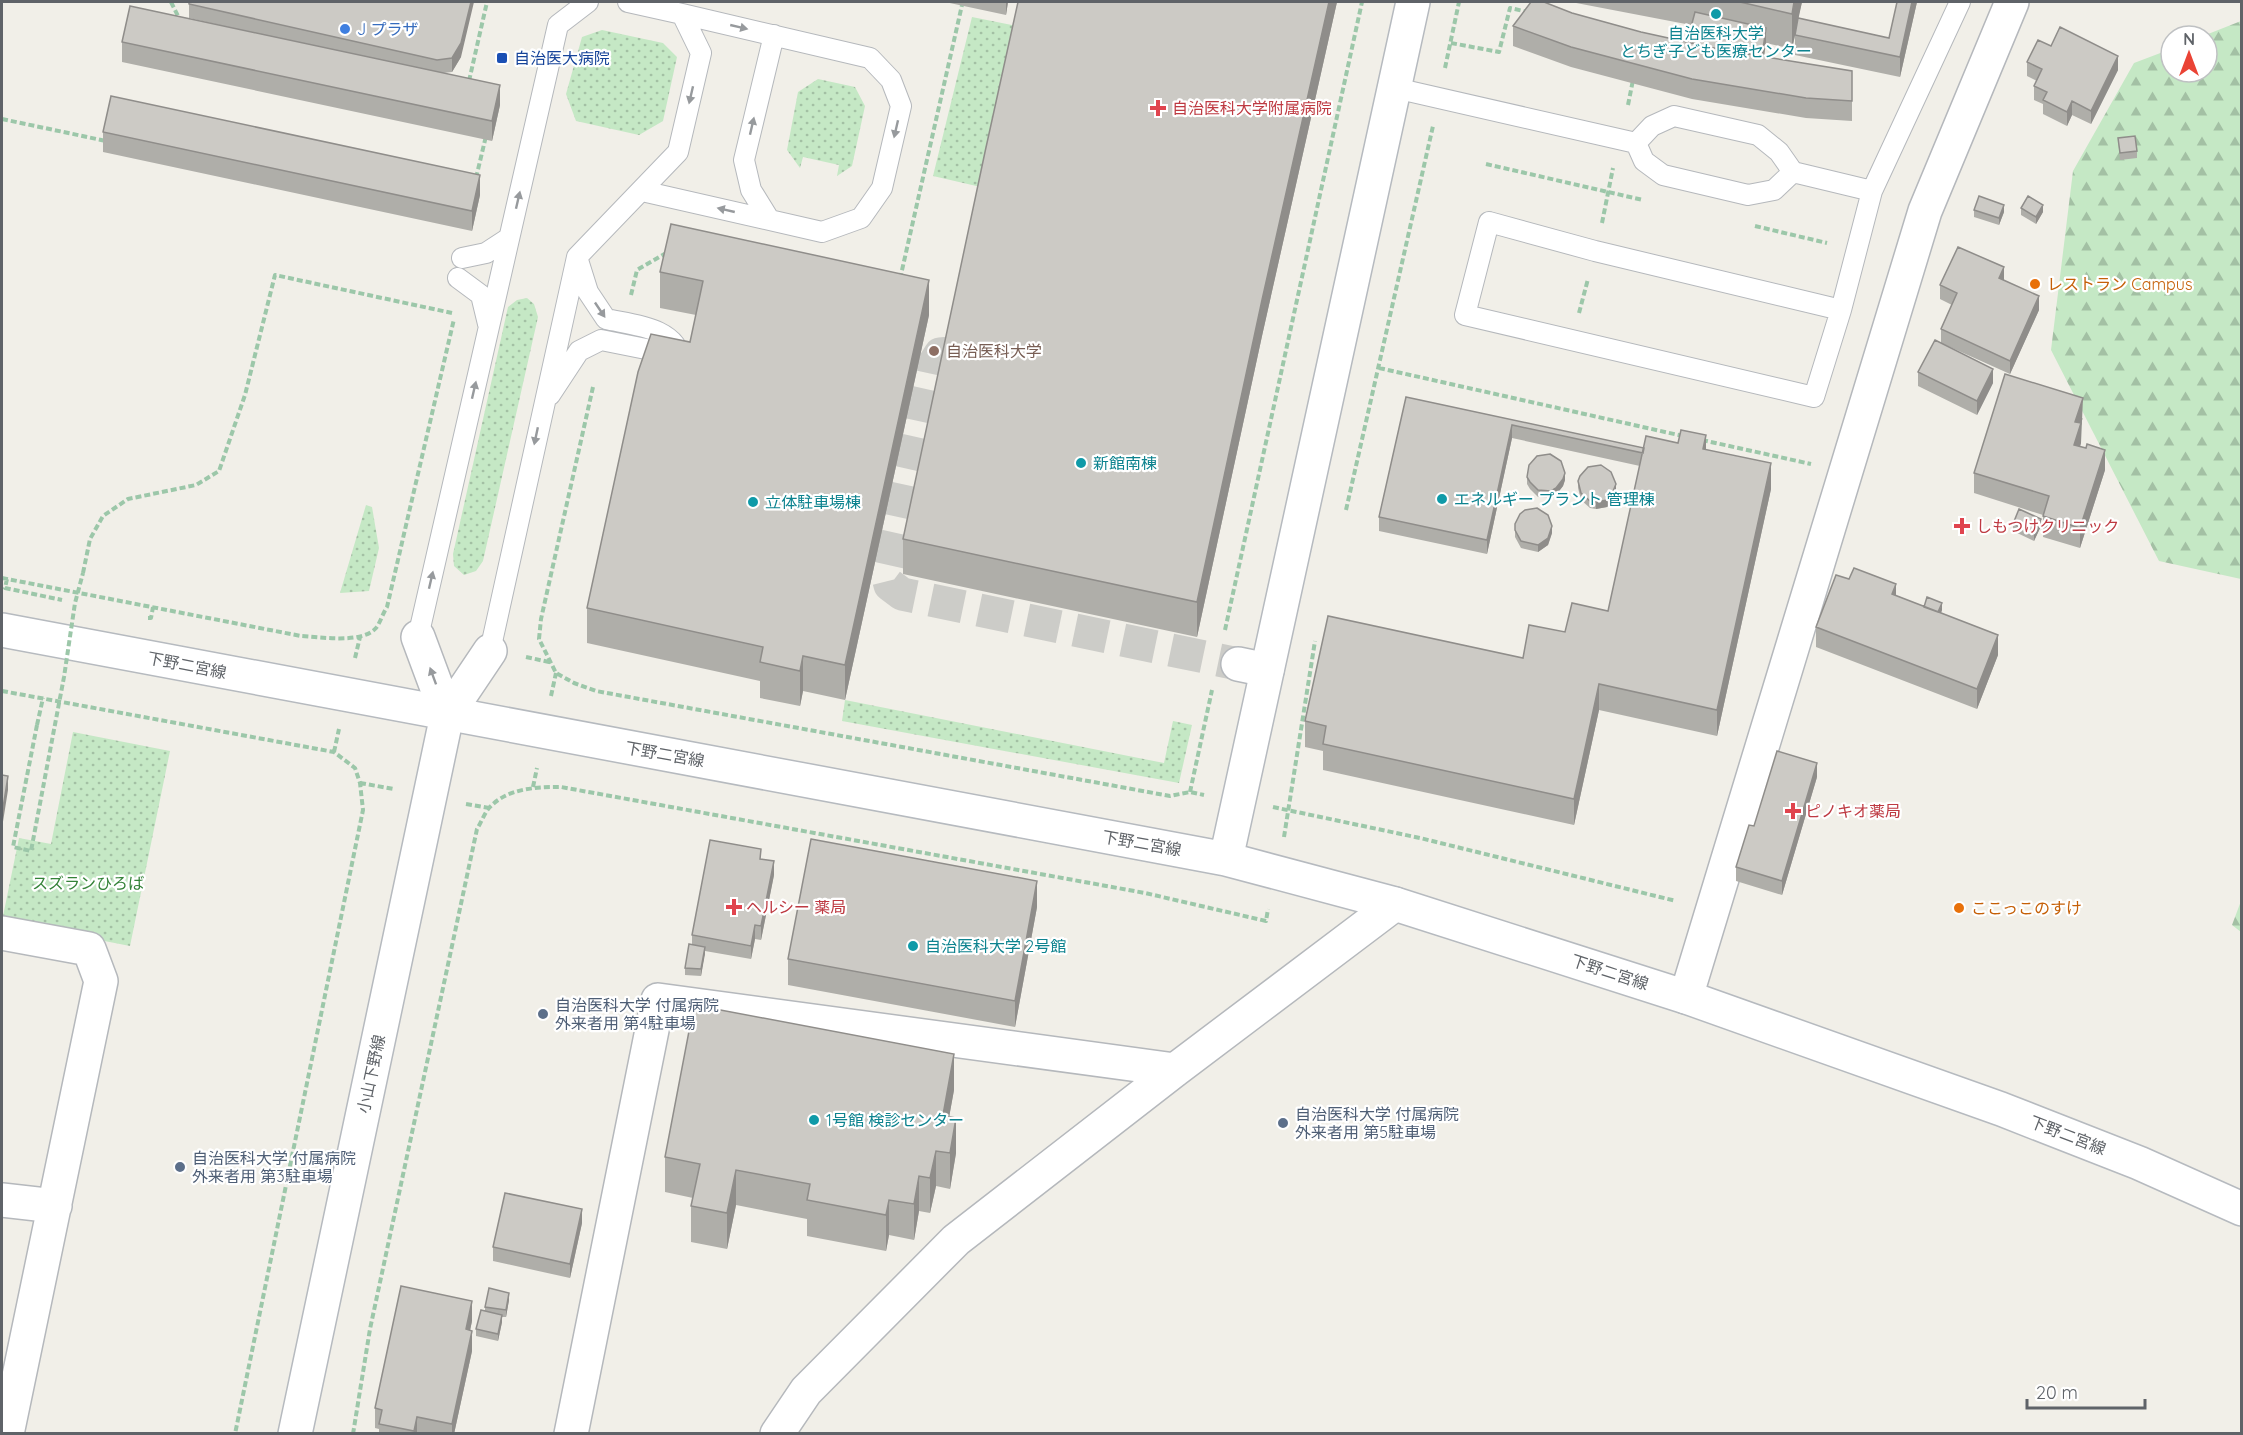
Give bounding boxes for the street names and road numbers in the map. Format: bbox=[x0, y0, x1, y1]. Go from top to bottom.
street label: 下野二宮線 bbox=[146, 648, 228, 682]
street label: 下野二宮線 bbox=[624, 737, 706, 771]
street label: 下野二宮線 bbox=[1101, 826, 1183, 860]
street label: 下野二宮線 bbox=[1569, 950, 1651, 994]
street label: 小山下野線 bbox=[353, 1033, 389, 1115]
street label: 下野二宮線 bbox=[2027, 1111, 2109, 1159]

